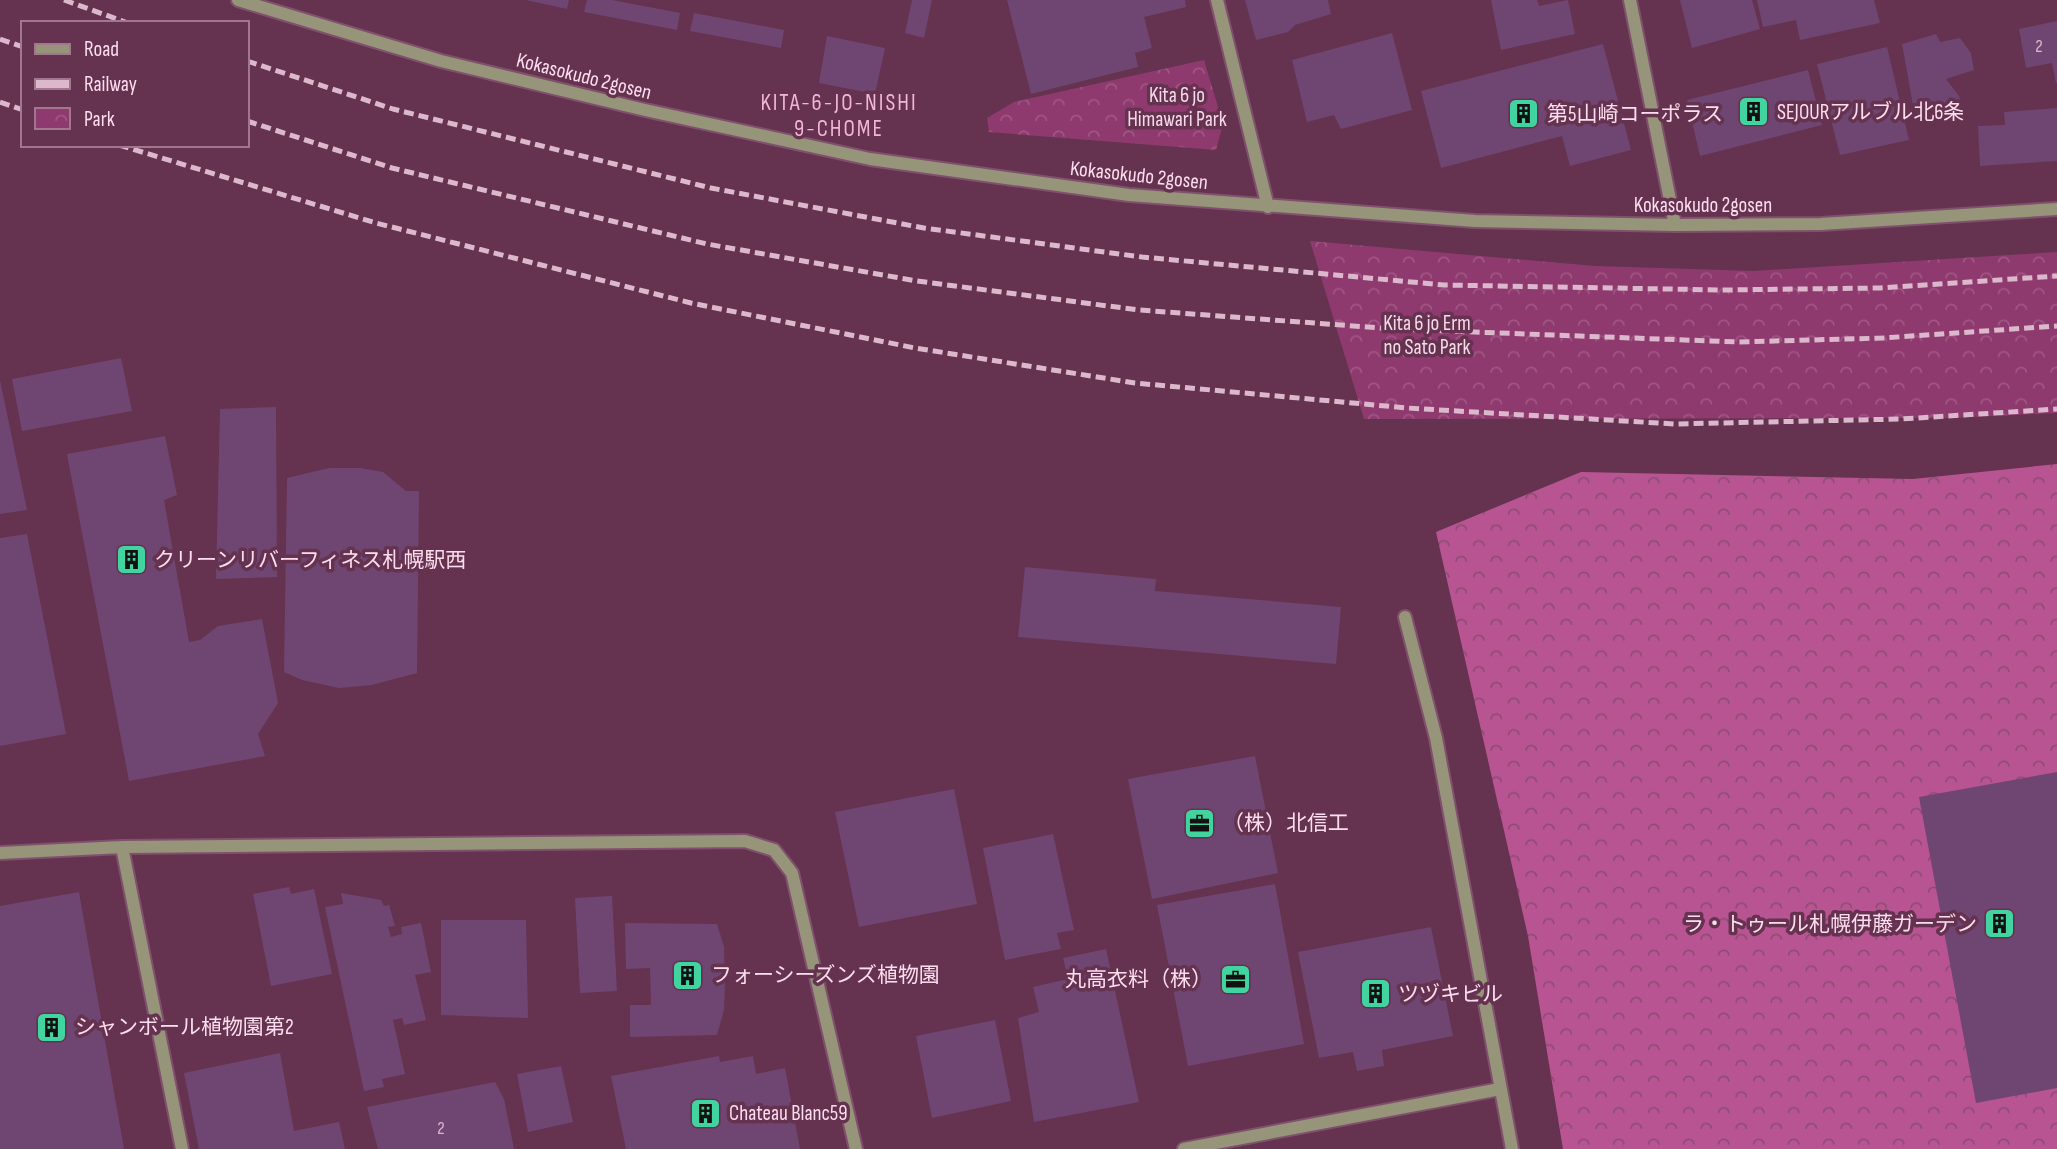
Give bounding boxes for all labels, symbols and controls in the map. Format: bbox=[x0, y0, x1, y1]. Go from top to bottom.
legend bbox=[21, 21, 248, 147]
house number: 2 bbox=[2035, 36, 2043, 57]
text: Road bbox=[84, 37, 119, 62]
street label: Kokasokudo 2gosen bbox=[514, 48, 654, 105]
text: Railway bbox=[84, 72, 137, 97]
park label: Kita 6 jo Himawari Park bbox=[1127, 83, 1227, 132]
district label: KITA-6-JO-NISHI 9-CHOME bbox=[760, 89, 918, 143]
building icon: SEJOURアルブル北6条 bbox=[1737, 95, 1771, 129]
building icon: 第5山崎コーポラス bbox=[1507, 97, 1541, 131]
place label: SEJOURアルブル北6条 bbox=[1777, 100, 1964, 125]
place label: 第5山崎コーポラス bbox=[1547, 102, 1723, 127]
text: Park bbox=[84, 107, 115, 132]
street label: Kokasokudo 2gosen bbox=[1069, 156, 1209, 195]
street label: Kokasokudo 2gosen bbox=[1634, 193, 1772, 218]
park label: Kita 6 jo Erm no Sato Park bbox=[1383, 311, 1471, 360]
building icon: クリーンリバーフィネス札幌駅西 bbox=[114, 543, 148, 577]
place label: クリーンリバーフィネス札幌駅西 bbox=[154, 548, 466, 573]
office icon: （株）北信工 bbox=[1183, 806, 1217, 840]
place label: （株）北信工 bbox=[1223, 811, 1349, 836]
building icon: ラ・トゥール札幌伊藤ガーデン bbox=[1983, 907, 2017, 941]
place label: ラ・トゥール札幌伊藤ガーデン bbox=[1683, 912, 1977, 937]
building icon: フォーシーズンズ植物園 bbox=[671, 958, 705, 992]
office icon: 丸高衣料（株） bbox=[1218, 962, 1252, 996]
place label: フォーシーズンズ植物園 bbox=[711, 963, 940, 988]
place label: 丸高衣料（株） bbox=[1065, 967, 1212, 992]
building icon: ツヅキビル bbox=[1358, 977, 1392, 1011]
place label: ツヅキビル bbox=[1398, 982, 1503, 1007]
building icon: シャンボール植物園第2 bbox=[35, 1010, 69, 1044]
place label: シャンボール植物園第2 bbox=[75, 1015, 294, 1040]
building icon: Chateau Blanc59 bbox=[689, 1096, 723, 1130]
place label: Chateau Blanc59 bbox=[729, 1101, 848, 1126]
house number: 2 bbox=[437, 1118, 445, 1139]

